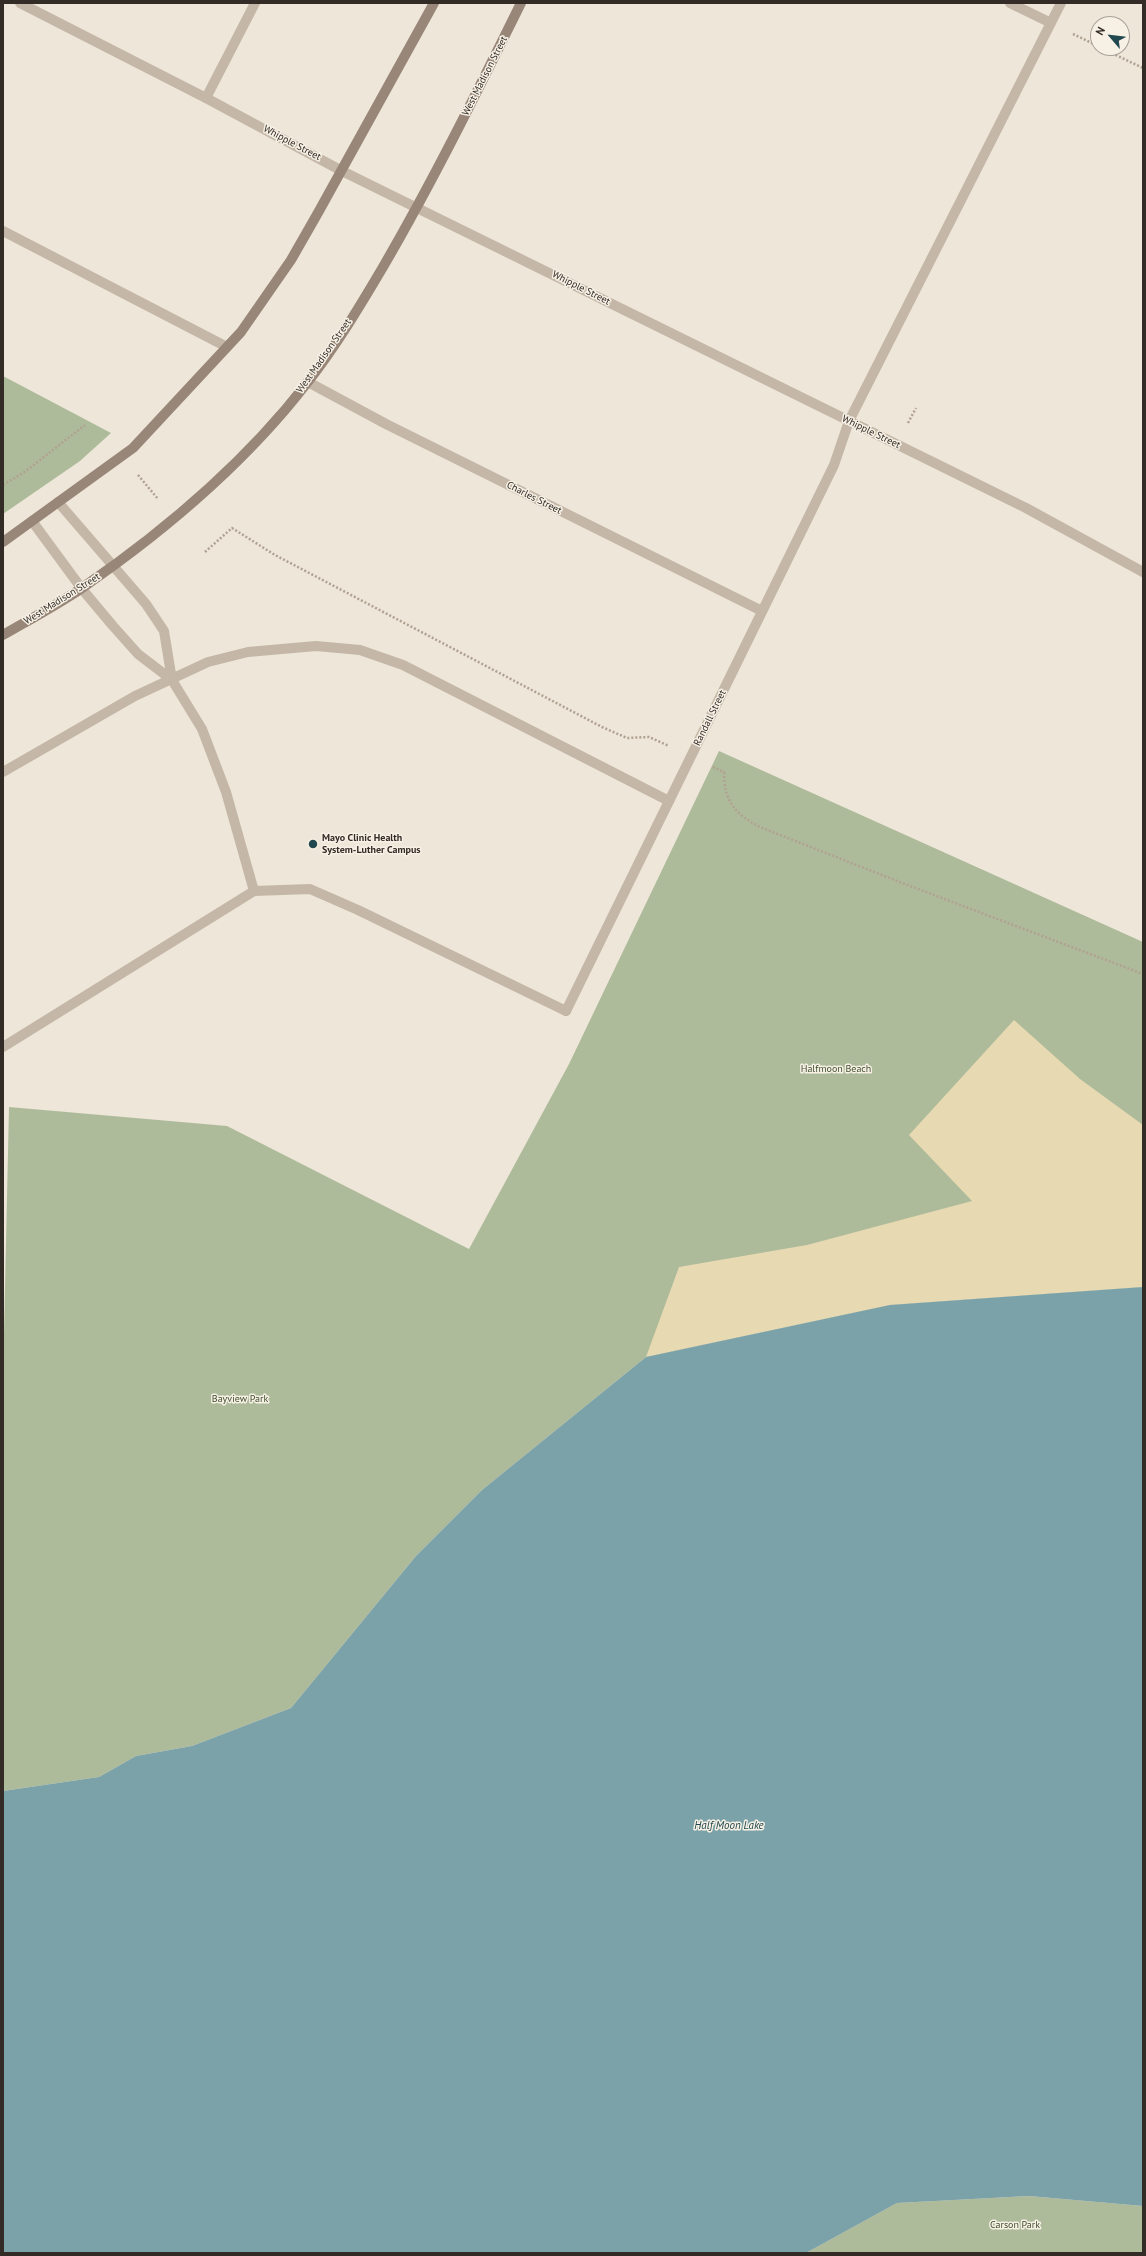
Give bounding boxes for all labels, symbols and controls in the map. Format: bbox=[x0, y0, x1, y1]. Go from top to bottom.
north arrow bbox=[1090, 16, 1130, 56]
text: N bbox=[1092, 24, 1108, 37]
street label: West Madison Street bbox=[460, 34, 510, 118]
street label: Whipple Street bbox=[261, 123, 323, 163]
street label: Whipple Street bbox=[550, 268, 612, 308]
street label: West Madison Street bbox=[294, 317, 354, 395]
street label: Whipple Street bbox=[840, 413, 902, 451]
street label: Charles Street bbox=[505, 479, 563, 517]
street label: West Madison Street bbox=[22, 571, 102, 627]
street label: Randall Street bbox=[691, 688, 729, 748]
place label: Mayo Clinic Health System-Luther Campus bbox=[322, 832, 421, 856]
marker: Mayo Clinic Health System-Luther Campus bbox=[307, 838, 319, 850]
park label: Halfmoon Beach bbox=[801, 1063, 871, 1075]
park label: Bayview Park bbox=[212, 1393, 268, 1405]
water label: Half Moon Lake bbox=[694, 1819, 764, 1833]
park label: Carson Park bbox=[990, 2219, 1040, 2231]

